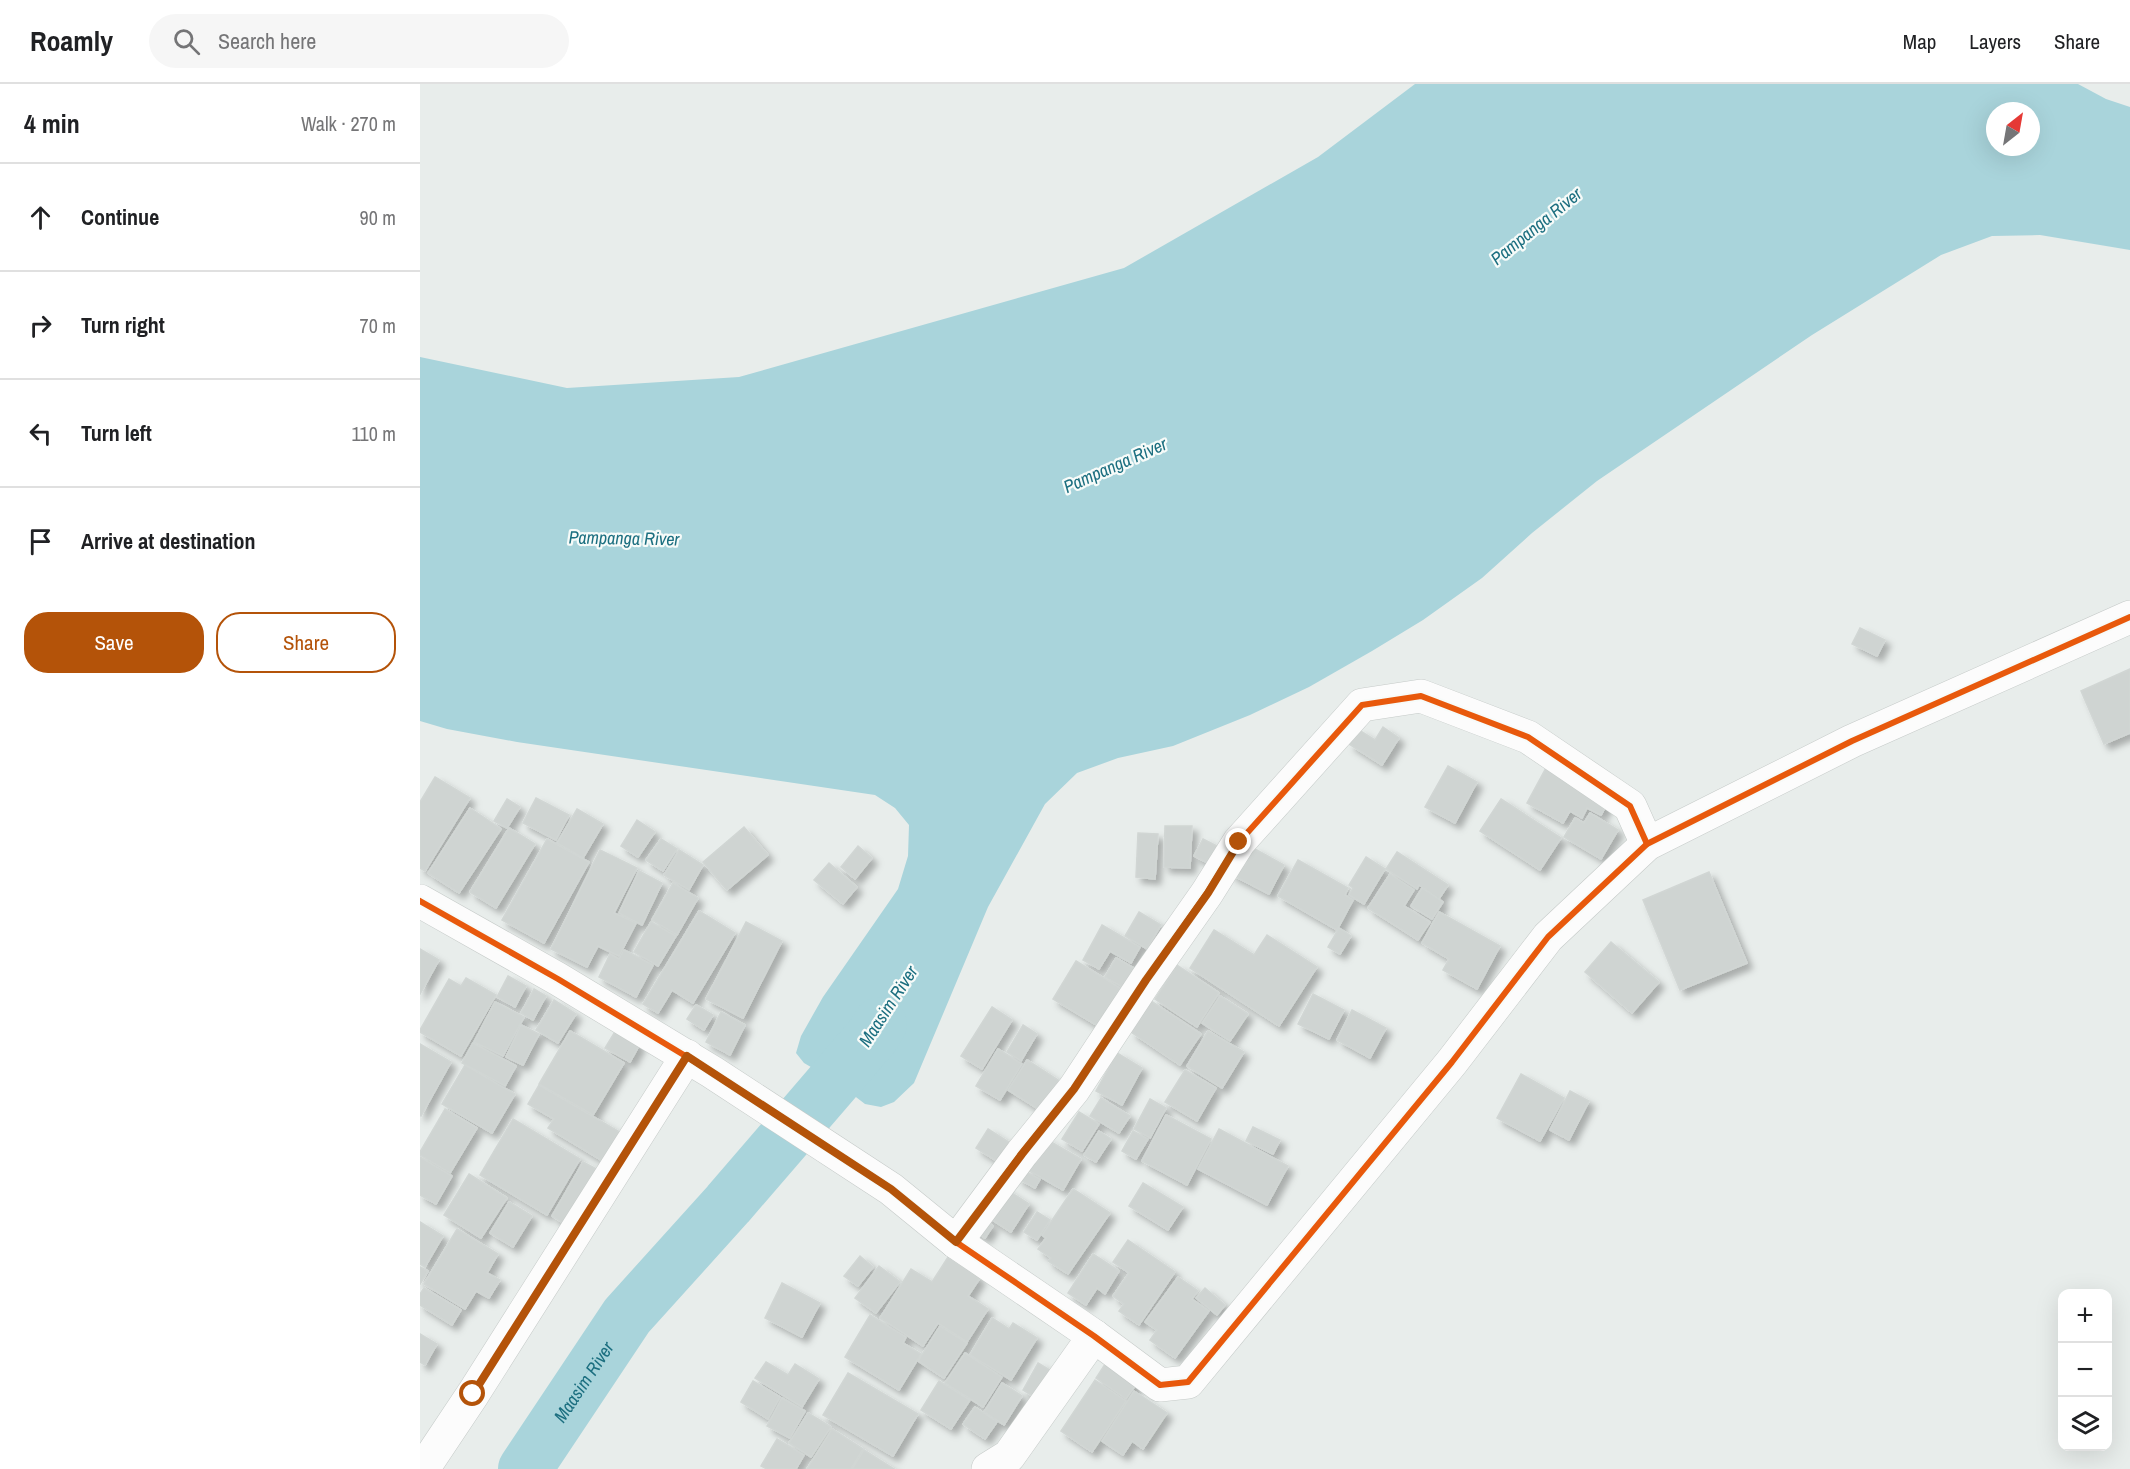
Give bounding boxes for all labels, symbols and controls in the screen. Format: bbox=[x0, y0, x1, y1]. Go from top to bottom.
search box bbox=[149, 14, 569, 68]
text: Roamly bbox=[30, 22, 113, 60]
icon: search bbox=[170, 25, 203, 58]
text: Search here bbox=[218, 26, 316, 56]
text: Map bbox=[1903, 27, 1936, 56]
text: Layers bbox=[1969, 27, 2021, 56]
text: Share bbox=[2054, 27, 2100, 56]
north arrow bbox=[1986, 102, 2040, 156]
text: 4 min bbox=[24, 106, 80, 141]
text: Walk · 270 m bbox=[301, 110, 396, 137]
water label: Pampanga River bbox=[1485, 181, 1588, 271]
icon: ahead bbox=[24, 201, 57, 234]
text: Continue bbox=[81, 202, 159, 232]
text: 90 m bbox=[360, 204, 396, 231]
icon: right bbox=[24, 309, 57, 342]
text: Turn right bbox=[81, 310, 165, 340]
text: 70 m bbox=[360, 312, 396, 339]
icon: left bbox=[24, 417, 57, 450]
text: Turn left bbox=[81, 418, 152, 448]
text: 110 m bbox=[352, 420, 396, 447]
water label: Pampanga River bbox=[1059, 431, 1172, 499]
icon: arrive bbox=[24, 525, 57, 558]
water label: Pampanga River bbox=[568, 525, 681, 551]
text: Arrive at destination bbox=[81, 526, 255, 556]
button: Save bbox=[24, 612, 204, 673]
button: Share bbox=[216, 612, 396, 673]
route end bbox=[1225, 828, 1251, 854]
water label: Maasim River bbox=[853, 960, 924, 1051]
map controls bbox=[2058, 1289, 2112, 1451]
button: + bbox=[2058, 1289, 2112, 1343]
water label: Maasim River bbox=[547, 1336, 620, 1427]
button: − bbox=[2058, 1343, 2112, 1397]
route start bbox=[459, 1380, 485, 1406]
button: layers bbox=[2058, 1397, 2112, 1451]

